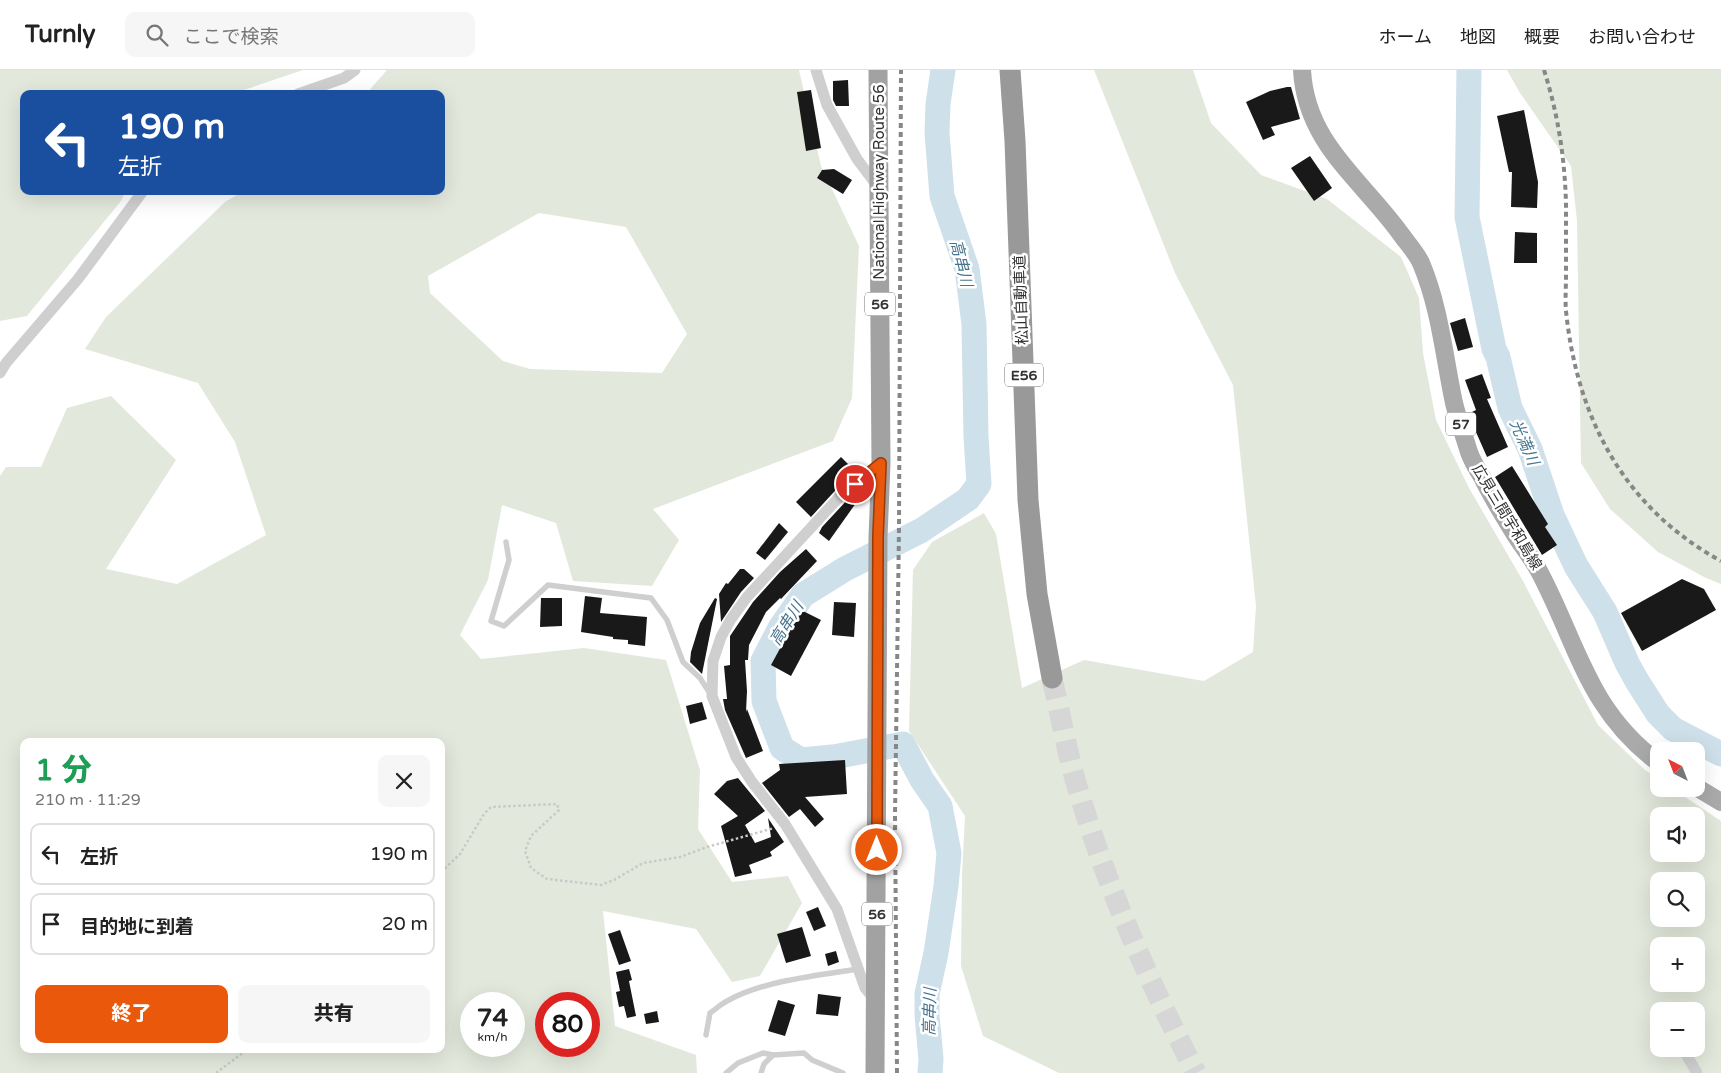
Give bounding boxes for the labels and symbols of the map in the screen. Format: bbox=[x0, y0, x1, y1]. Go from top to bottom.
street label: National Highway Route 56 bbox=[870, 84, 888, 280]
water label: 高串川 bbox=[946, 238, 977, 291]
street label: 松山自動車道 bbox=[1010, 255, 1032, 345]
road number: 56 bbox=[865, 292, 895, 315]
road number: E56 bbox=[1005, 364, 1043, 386]
road number: 57 bbox=[1446, 412, 1476, 436]
water label: 光満川 bbox=[1505, 416, 1544, 470]
street label: 広見三間宇和島線 bbox=[1468, 461, 1546, 573]
pin bbox=[834, 463, 876, 505]
water label: 高串川 bbox=[766, 596, 809, 649]
north arrow bbox=[1650, 742, 1705, 798]
position arrow bbox=[850, 823, 902, 875]
road number: 56 bbox=[862, 902, 892, 926]
water label: 高串川 bbox=[920, 986, 940, 1036]
speed limit sign: 80 bbox=[535, 992, 600, 1057]

